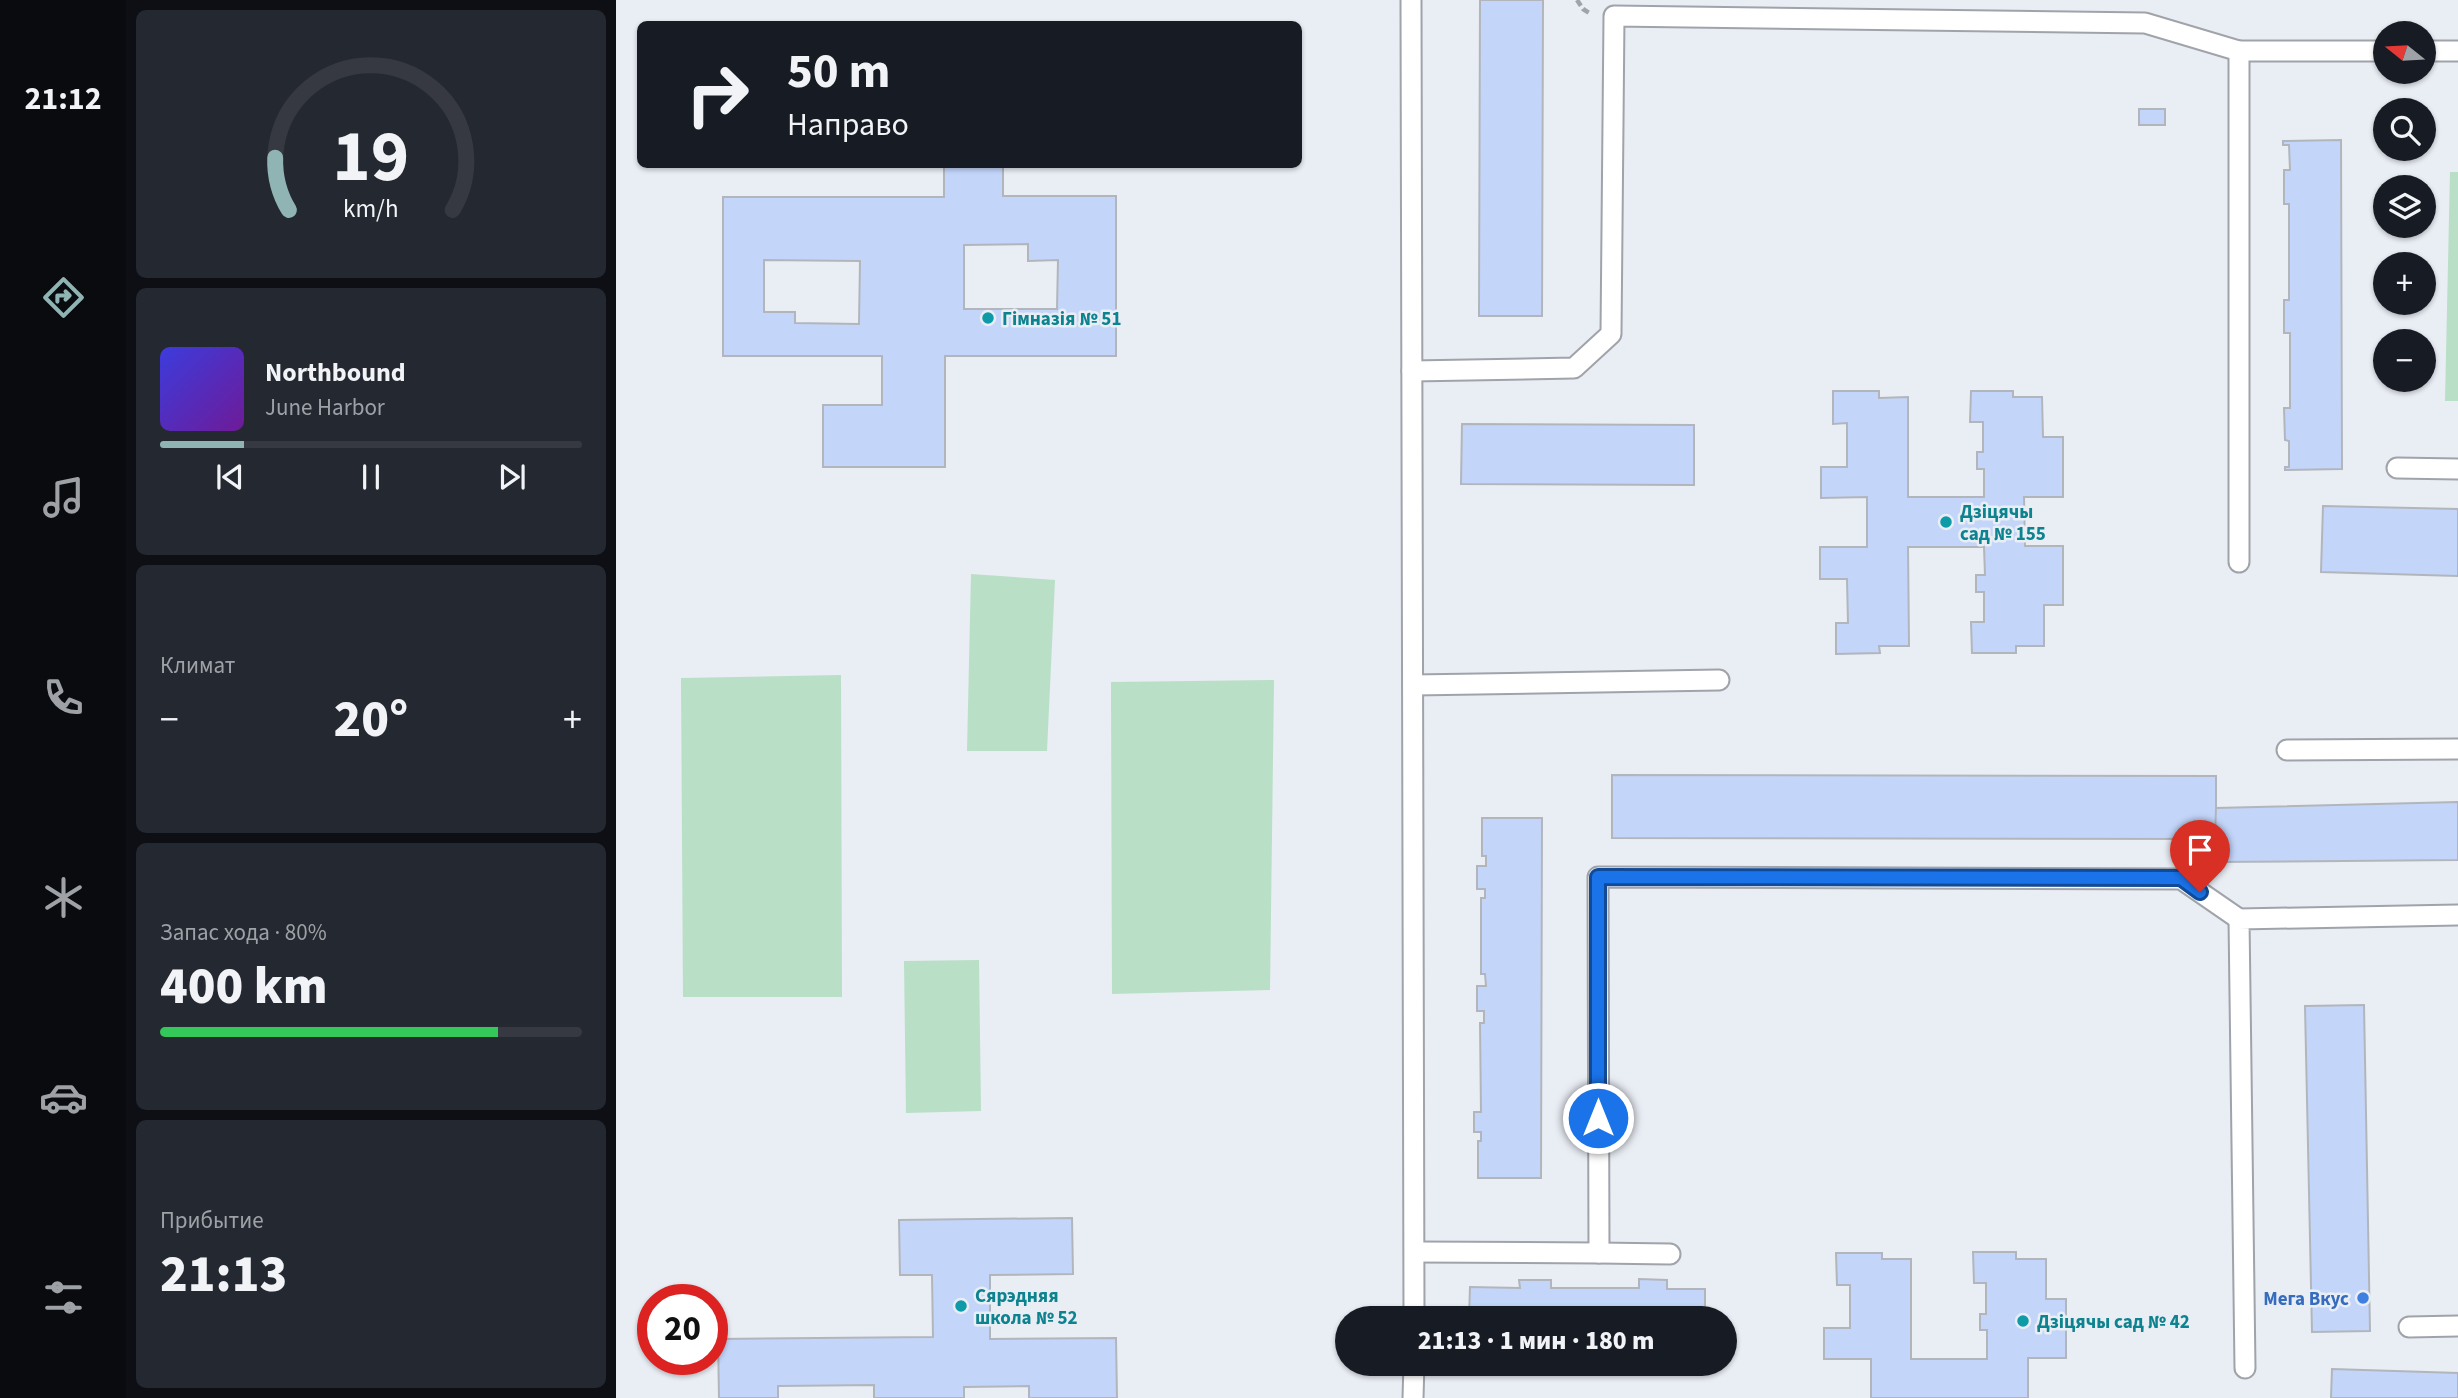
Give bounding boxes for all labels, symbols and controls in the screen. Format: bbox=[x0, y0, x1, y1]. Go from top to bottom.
north arrow bbox=[2373, 21, 2436, 84]
map controls bbox=[2373, 21, 2436, 392]
text: 50 m bbox=[787, 37, 891, 107]
icon: right bbox=[672, 49, 763, 140]
text: 21:12 bbox=[24, 76, 102, 122]
button: search bbox=[2373, 98, 2436, 161]
text: Направо bbox=[787, 102, 909, 148]
text: 19 bbox=[333, 105, 409, 209]
button: layers bbox=[2373, 175, 2436, 238]
text: km/h bbox=[343, 191, 399, 227]
button: + bbox=[2373, 252, 2436, 315]
icon: directions bbox=[39, 273, 88, 322]
place label: Гімназія № 51 bbox=[1002, 306, 1121, 333]
marker: Гімназія № 51 bbox=[980, 310, 996, 326]
button: − bbox=[2373, 329, 2436, 392]
text: Northbound bbox=[265, 354, 406, 391]
text: June Harbor bbox=[265, 391, 385, 424]
icon: previous bbox=[211, 458, 249, 496]
icon: pause bbox=[352, 458, 390, 496]
icon: next bbox=[493, 458, 531, 496]
icon: music bbox=[39, 473, 88, 522]
place label: Дзіцячы сад № 155 bbox=[1960, 499, 2046, 548]
marker: Дзіцячы сад № 155 bbox=[1938, 514, 1954, 530]
text: Климат bbox=[160, 649, 235, 682]
icon: phone bbox=[39, 673, 88, 722]
text: 20° bbox=[334, 683, 408, 757]
text: − bbox=[160, 693, 179, 747]
text: + bbox=[563, 693, 582, 747]
pin bbox=[2170, 820, 2230, 892]
icon: arrive bbox=[2181, 831, 2219, 869]
icon: climate bbox=[39, 873, 88, 922]
text: Запас хода · 80% bbox=[160, 916, 327, 949]
text: 400 km bbox=[160, 950, 328, 1024]
icon: car bbox=[39, 1073, 88, 1122]
position arrow bbox=[1561, 1081, 1635, 1155]
text: Прибытие bbox=[160, 1204, 264, 1237]
text: 21:13 bbox=[160, 1238, 287, 1312]
icon: filters bbox=[39, 1273, 88, 1322]
place label: Сярэдняя школа № 52 bbox=[975, 1283, 1078, 1332]
speed limit sign: 20 bbox=[637, 1284, 728, 1375]
place label: Мега Вкус bbox=[2263, 1286, 2349, 1313]
marker: Мега Вкус bbox=[2355, 1290, 2371, 1306]
marker: Сярэдняя школа № 52 bbox=[953, 1298, 969, 1314]
place label: Дзіцячы сад № 42 bbox=[2037, 1309, 2190, 1336]
marker: Дзіцячы сад № 42 bbox=[2015, 1313, 2031, 1329]
text: 21:13 · 1 мин · 180 m bbox=[1418, 1322, 1654, 1359]

